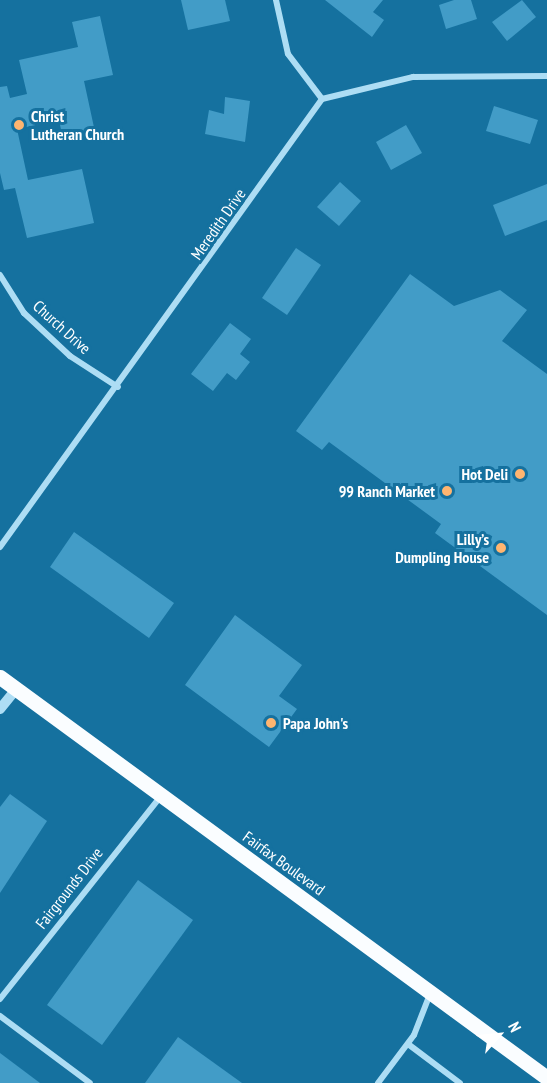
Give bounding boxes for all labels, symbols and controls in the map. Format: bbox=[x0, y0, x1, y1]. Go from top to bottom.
place label: Christ Lutheran Church bbox=[31, 106, 124, 144]
marker: Christ Lutheran Church bbox=[12, 118, 26, 132]
street label: Meredith Drive bbox=[187, 185, 249, 263]
street label: Church Drive bbox=[29, 296, 95, 358]
place label: Hot Deli bbox=[462, 464, 508, 484]
marker: Hot Deli bbox=[513, 467, 527, 481]
place label: 99 Ranch Market bbox=[339, 481, 435, 501]
marker: 99 Ranch Market bbox=[440, 484, 454, 498]
place label: Lilly’s Dumpling House bbox=[395, 529, 489, 567]
marker: Lilly’s Dumpling House bbox=[494, 541, 508, 555]
place label: Papa John's bbox=[283, 713, 348, 733]
marker: Papa John's bbox=[264, 716, 278, 730]
street label: Fairfax Boulevard bbox=[239, 827, 329, 899]
street label: Fairgrounds Drive bbox=[31, 844, 107, 932]
north arrow bbox=[469, 1005, 529, 1065]
text: N bbox=[504, 1018, 526, 1035]

